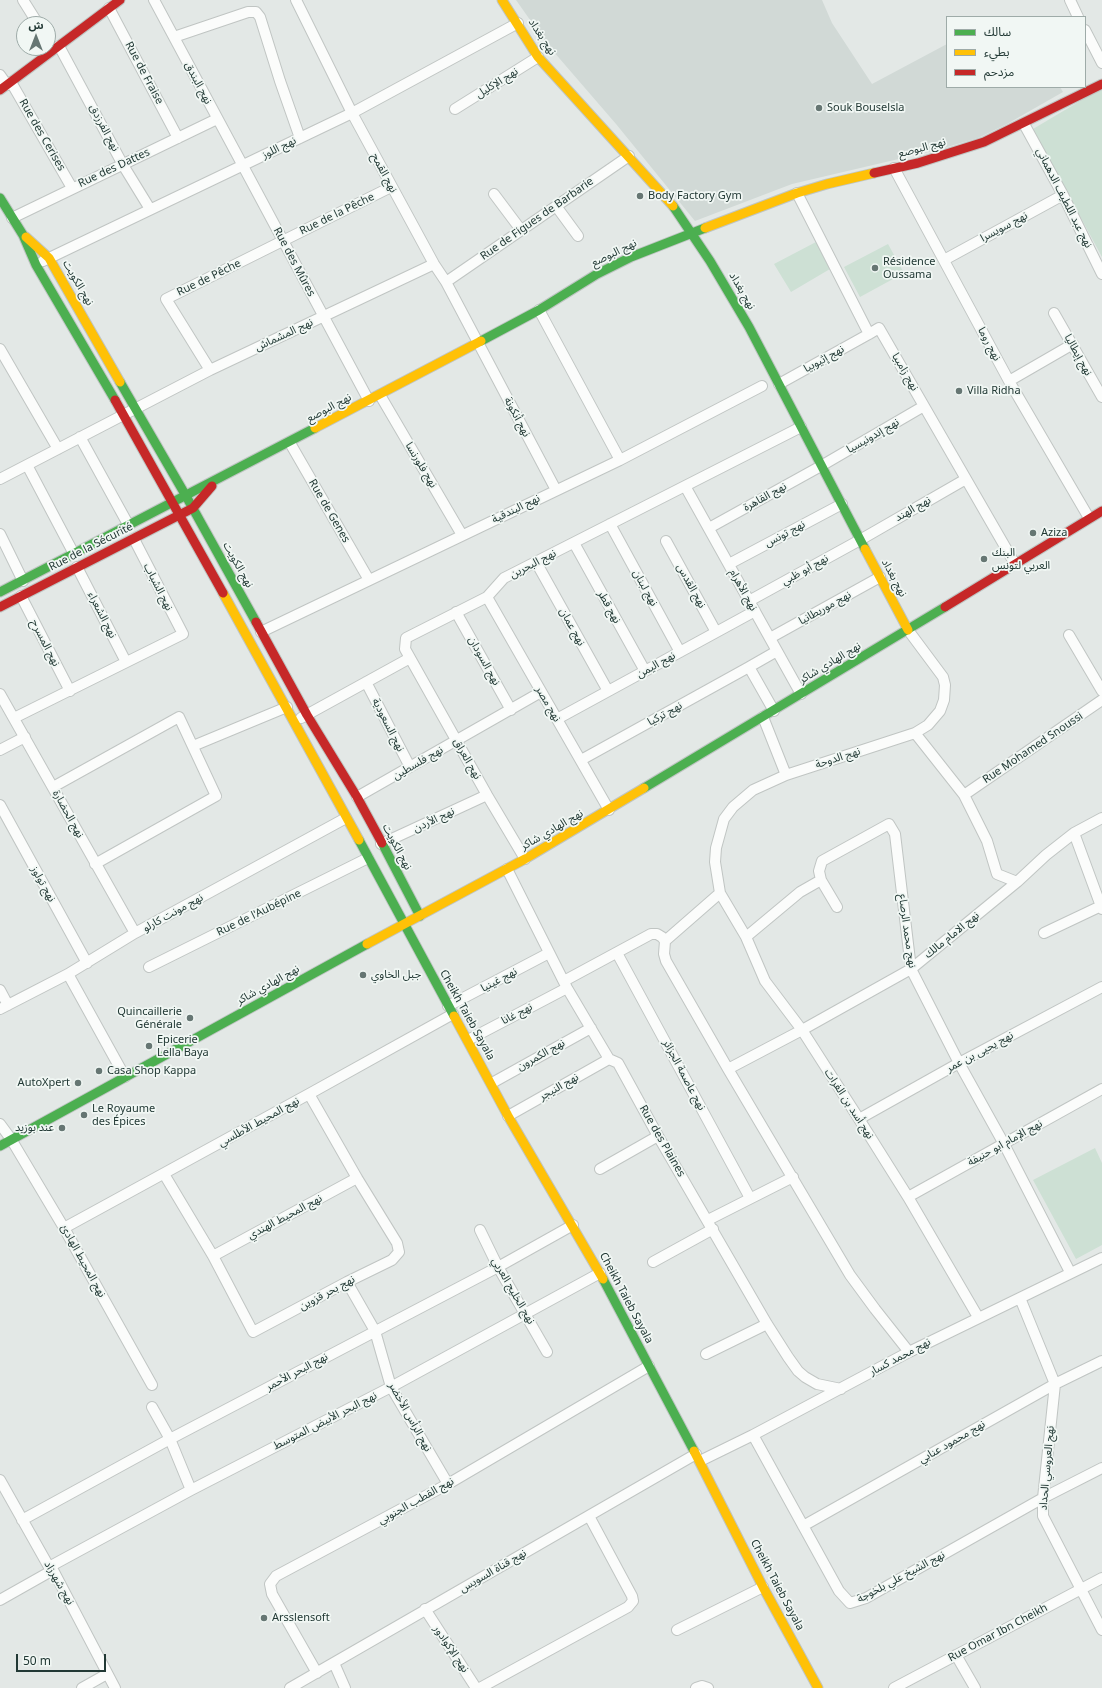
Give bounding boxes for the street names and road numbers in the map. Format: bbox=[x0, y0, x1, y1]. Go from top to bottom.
street label: نهج بغداد bbox=[525, 16, 559, 58]
street label: Rue de Fraise bbox=[122, 39, 166, 107]
street label: نهج البندق bbox=[181, 60, 215, 106]
street label: نهج الإكليل bbox=[473, 65, 521, 101]
street label: Rue des Cerises bbox=[16, 97, 68, 173]
street label: نهج الفرزدق bbox=[86, 102, 122, 154]
street label: نهج اللوز bbox=[260, 134, 298, 162]
street label: نهج البوصع bbox=[897, 135, 947, 161]
street label: Rue des Dattes bbox=[76, 146, 152, 190]
street label: نهج عبد اللطيف الدهماني bbox=[1033, 146, 1095, 250]
street label: نهج القمح bbox=[368, 151, 400, 195]
street label: Rue de Figues de Barbarie bbox=[478, 175, 596, 263]
street label: Rue de la Pêche bbox=[297, 190, 377, 238]
street label: نهج سويسرا bbox=[978, 209, 1030, 245]
street label: Rue des Mûres bbox=[270, 225, 318, 299]
street label: نهج البوصع bbox=[589, 236, 639, 270]
street label: Rue de Pêche bbox=[175, 257, 243, 299]
street label: نهج الكويت bbox=[60, 258, 96, 308]
street label: نهج بغداد bbox=[726, 270, 758, 312]
street label: نهج المشماش bbox=[253, 316, 315, 354]
street label: نهج روما bbox=[975, 325, 1003, 363]
street label: نهج إيطاليا bbox=[1061, 332, 1095, 378]
street label: نهج إثيوبيا bbox=[802, 343, 846, 375]
street label: نهج زامبيا bbox=[889, 351, 921, 393]
street label: نهج البوصع bbox=[304, 391, 354, 425]
street label: نهج أنكونة bbox=[501, 395, 533, 439]
street label: نهج إندونيسيا bbox=[844, 416, 902, 456]
street label: نهج فلورنسا bbox=[402, 440, 440, 490]
street label: Rue de Genes bbox=[306, 477, 352, 545]
street label: نهج القاهرة bbox=[741, 480, 789, 514]
street label: نهج البندقية bbox=[490, 492, 542, 526]
street label: نهج الهند bbox=[893, 493, 933, 525]
street label: نهج تونس bbox=[763, 518, 807, 550]
street label: Rue de la Sécurité bbox=[47, 520, 135, 574]
street label: نهج الكويت bbox=[220, 540, 256, 590]
street label: نهج البحرين bbox=[508, 547, 558, 581]
street label: نهج أبو ظبي bbox=[779, 552, 831, 588]
street label: نهج بغداد bbox=[879, 557, 909, 599]
street label: نهج الشباب bbox=[140, 561, 176, 613]
street label: نهج القدس bbox=[673, 562, 709, 610]
street label: نهج لبنان bbox=[630, 567, 660, 609]
street label: نهج الأهرام bbox=[726, 567, 760, 613]
street label: نهج قطر bbox=[595, 588, 623, 626]
street label: نهج موريطانيا bbox=[797, 588, 853, 628]
street label: نهج الشعراء bbox=[85, 590, 119, 640]
street label: نهج عمان bbox=[556, 606, 588, 648]
street label: نهج المسرح bbox=[28, 617, 62, 669]
street label: نهج السودان bbox=[465, 634, 503, 688]
street label: نهج الهادي شاكر bbox=[797, 639, 863, 687]
street label: نهج اليمن bbox=[634, 649, 678, 681]
street label: نهج مصر bbox=[533, 684, 563, 724]
street label: نهج السعودية bbox=[369, 696, 407, 754]
street label: نهج تركيا bbox=[645, 699, 685, 729]
street label: Rue Mohamed Snoussi bbox=[980, 710, 1086, 786]
street label: نهج العراق bbox=[450, 736, 484, 782]
street label: نهج فلسطين bbox=[390, 743, 446, 783]
street label: نهج الدوحة bbox=[814, 745, 862, 771]
street label: نهج الحضارة bbox=[49, 788, 87, 840]
street label: نهج الأردن bbox=[411, 805, 457, 835]
street label: نهج الهادي شاكر bbox=[518, 807, 586, 853]
street label: نهج الكويت bbox=[379, 822, 415, 872]
street label: نهج تولوز bbox=[28, 864, 58, 904]
street label: Rue de l'Aubépine bbox=[215, 887, 303, 939]
street label: نهج مونت كارلو bbox=[141, 891, 205, 935]
street label: نهج محمد الرصاع bbox=[895, 893, 919, 969]
street label: نهج الامام مالك bbox=[922, 909, 982, 961]
street label: نهج الهادي شاكر bbox=[234, 962, 302, 1008]
street label: نهج غينيا bbox=[479, 965, 519, 995]
street label: Cheikh Taieb Sayala bbox=[437, 967, 497, 1063]
street label: نهج غانا bbox=[499, 1000, 535, 1028]
street label: نهج يحيى بن عمر bbox=[944, 1029, 1016, 1075]
street label: نهج الكمرون bbox=[515, 1036, 567, 1074]
street label: نهج عاصمة الجزائر bbox=[660, 1037, 708, 1113]
street label: نهج أسد بن الفرات bbox=[821, 1067, 877, 1141]
street label: نهج النيجر bbox=[537, 1070, 581, 1104]
street label: نهج المحيط الأطلسي bbox=[216, 1094, 302, 1150]
street label: Rue des Plaines bbox=[636, 1103, 688, 1179]
street label: نهج الإمام ابو حنيفة bbox=[965, 1117, 1045, 1169]
street label: نهج المحيط الهندي bbox=[245, 1192, 325, 1242]
street label: نهج المحيط الهادئ bbox=[58, 1222, 108, 1300]
street label: Cheikh Taieb Sayala bbox=[596, 1250, 656, 1346]
street label: نهج الخليج العربي bbox=[489, 1255, 537, 1327]
street label: نهج بحر قزوين bbox=[297, 1273, 357, 1313]
street label: نهج محمد كسار bbox=[867, 1335, 933, 1379]
street label: نهج البحر الأحمر bbox=[264, 1350, 330, 1394]
street label: نهج الرأس الأخضر bbox=[386, 1380, 434, 1454]
street label: نهج البحر الأبيض المتوسط bbox=[271, 1389, 379, 1453]
street label: نهج محمود عنابي bbox=[916, 1418, 988, 1466]
street label: نهج العروسي الحداد bbox=[1037, 1425, 1057, 1511]
street label: نهج القطب الجنوبي bbox=[376, 1475, 456, 1527]
street label: Cheikh Taieb Sayala bbox=[747, 1537, 807, 1633]
street label: نهج قناة السويس bbox=[457, 1547, 529, 1595]
street label: نهج الشيخ علي بلخوجة bbox=[855, 1548, 947, 1606]
street label: نهج شهرزاد bbox=[41, 1559, 77, 1607]
street label: Rue Omar Ibn Cheikh bbox=[946, 1601, 1050, 1665]
street label: نهج الإكوادور bbox=[430, 1623, 472, 1675]

